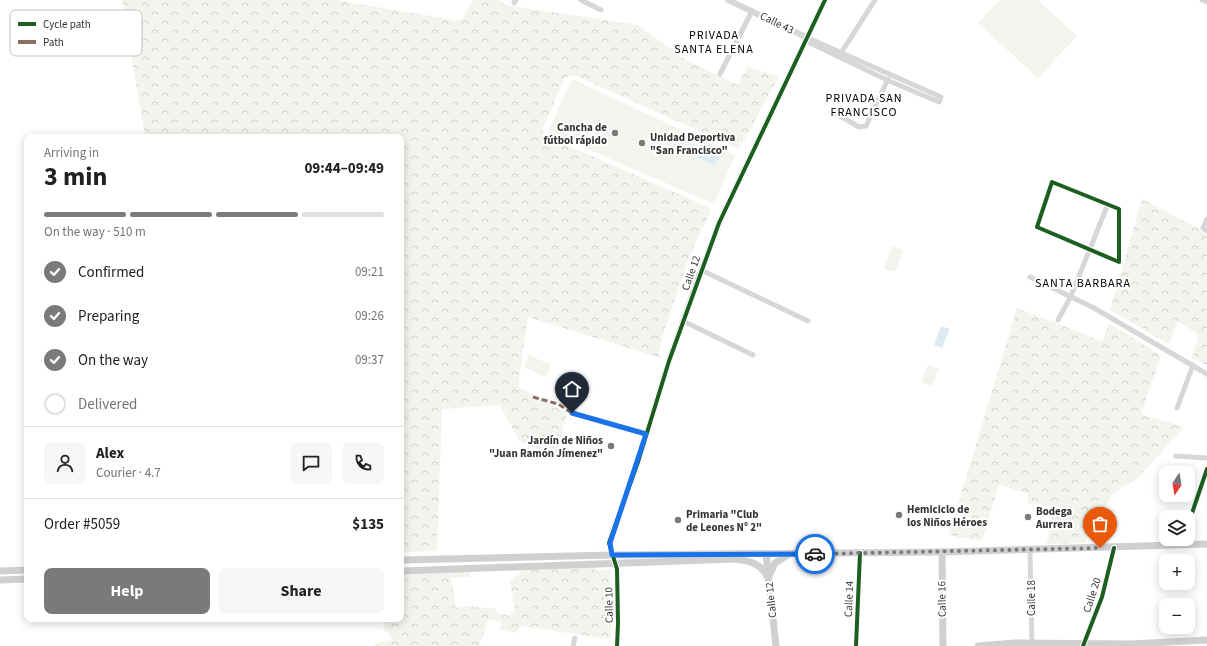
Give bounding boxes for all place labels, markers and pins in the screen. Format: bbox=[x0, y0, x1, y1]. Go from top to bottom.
place label: Cancha de fútbol rápido bbox=[543, 120, 607, 148]
marker: Cancha de fútbol rápido bbox=[610, 128, 620, 138]
place label: Unidad Deportiva "San Francisco" bbox=[650, 130, 735, 158]
marker: Unidad Deportiva "San Francisco" bbox=[637, 138, 647, 148]
pin bbox=[555, 372, 589, 413]
place label: Jardín de Niños "Juan Ramón Jímenez" bbox=[489, 433, 603, 461]
marker: Jardín de Niños "Juan Ramón Jímenez" bbox=[606, 441, 616, 451]
place label: Hemiciclo de los Niños Héroes bbox=[907, 502, 987, 530]
place label: Bodega Aurrera bbox=[1035, 504, 1073, 532]
place label: Primaria "Club de Leones N° 2" bbox=[686, 507, 762, 535]
pin bbox=[1083, 507, 1117, 548]
marker: Hemiciclo de los Niños Héroes bbox=[894, 510, 904, 520]
marker: Bodega Aurrera bbox=[1023, 512, 1033, 522]
marker: Primaria "Club de Leones N° 2" bbox=[673, 515, 683, 525]

